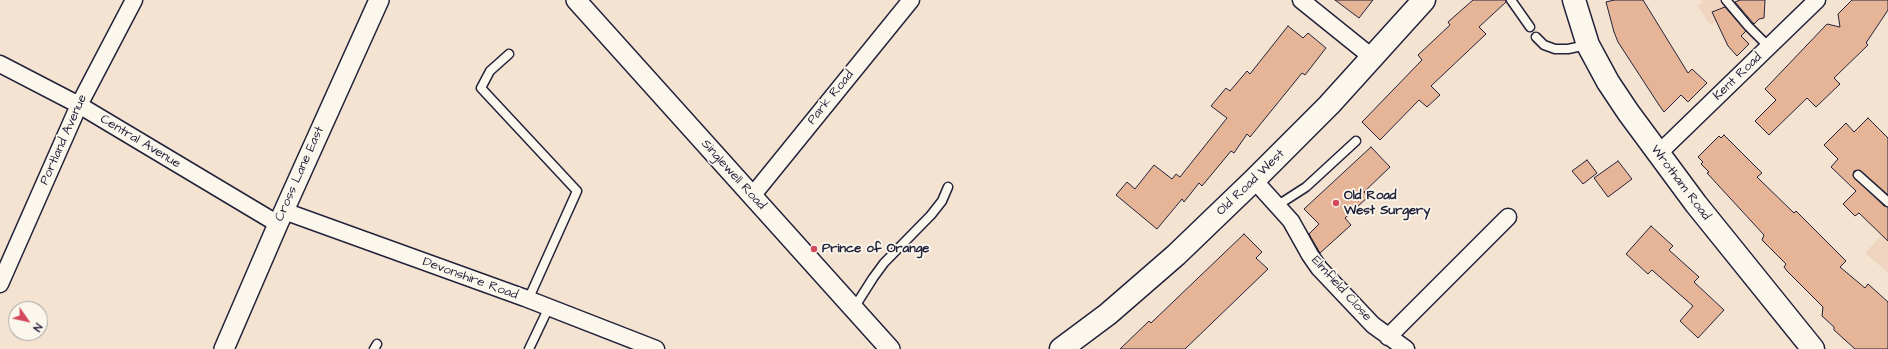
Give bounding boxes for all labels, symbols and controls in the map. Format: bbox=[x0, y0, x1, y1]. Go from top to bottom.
street label: Kent Road bbox=[1710, 50, 1766, 104]
street label: Park Road bbox=[804, 68, 858, 128]
street label: Portland Avenue bbox=[37, 92, 91, 188]
street label: Central Avenue bbox=[97, 112, 183, 172]
street label: Cross Lane East bbox=[272, 124, 328, 224]
street label: Singlewell Road bbox=[697, 137, 769, 213]
street label: Wrotham Road bbox=[1647, 142, 1713, 224]
street label: Old Road West bbox=[1214, 147, 1288, 219]
place label: Old Road West Surgery bbox=[1344, 188, 1430, 219]
marker: Old Road West Surgery bbox=[1331, 198, 1341, 208]
place label: Prince of Orange bbox=[822, 241, 929, 257]
marker: Prince of Orange bbox=[809, 244, 819, 254]
street label: Elmfield Close bbox=[1308, 253, 1374, 325]
street label: Devonshire Road bbox=[420, 255, 520, 303]
north arrow bbox=[8, 301, 48, 341]
text: N bbox=[29, 320, 46, 334]

